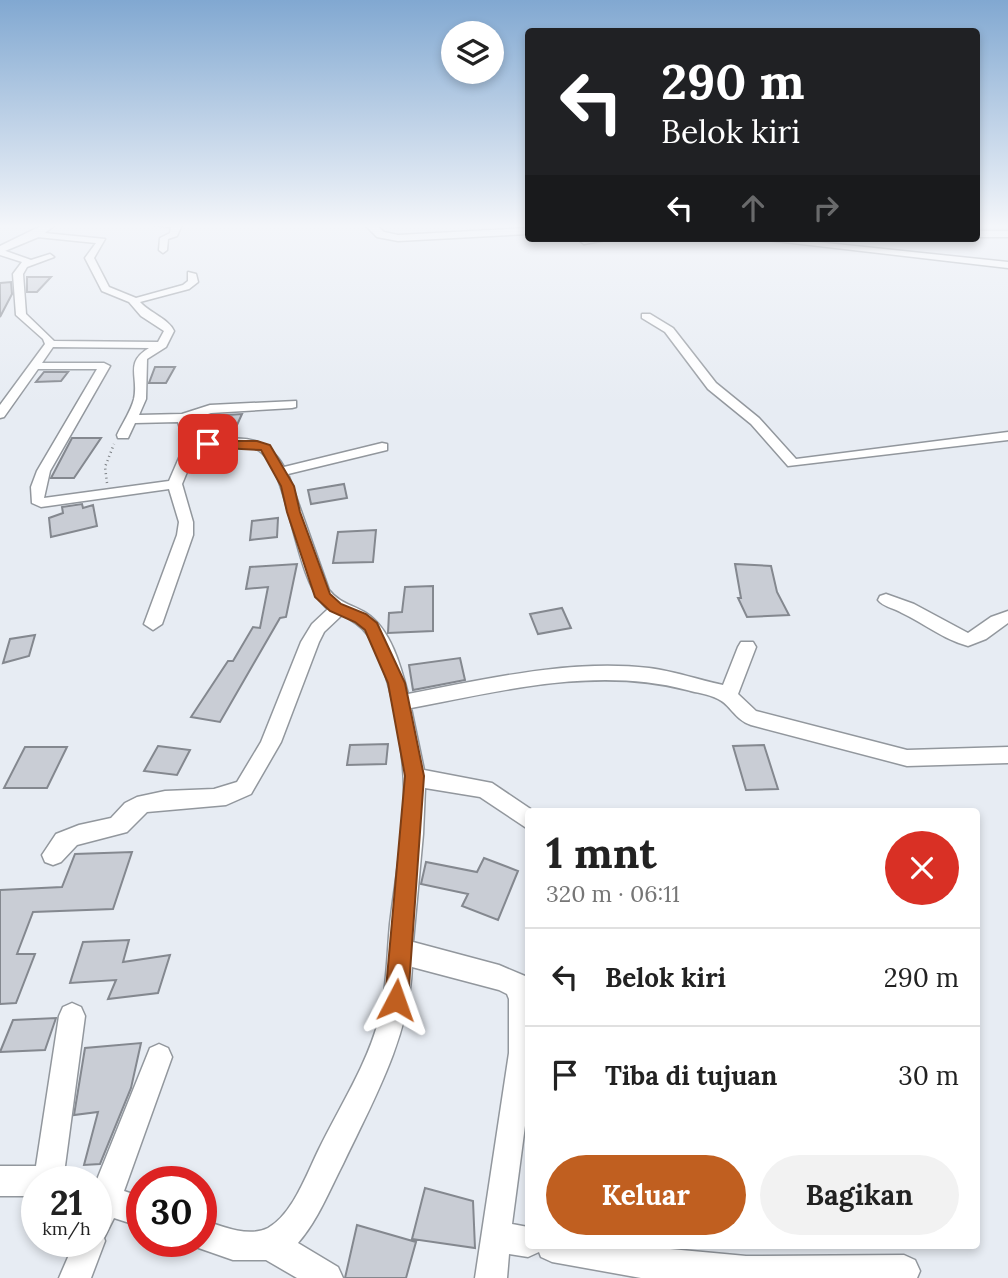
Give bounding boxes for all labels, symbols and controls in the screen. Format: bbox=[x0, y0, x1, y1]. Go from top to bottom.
map controls bbox=[441, 21, 504, 84]
button: layers bbox=[441, 21, 504, 84]
text: 290 m bbox=[661, 50, 804, 112]
icon: left bbox=[546, 56, 637, 147]
text: Belok kiri bbox=[661, 111, 800, 152]
icon: left bbox=[661, 189, 699, 227]
icon: ahead bbox=[734, 189, 772, 227]
icon: right bbox=[807, 189, 845, 227]
pin bbox=[178, 414, 238, 474]
icon: arrive bbox=[189, 425, 227, 463]
text: 1 mnt bbox=[546, 826, 657, 880]
button: close bbox=[885, 831, 959, 905]
text: 320 m · 06:11 bbox=[546, 879, 680, 908]
icon: left bbox=[546, 958, 584, 996]
text: Belok kiri bbox=[605, 961, 726, 994]
text: 290 m bbox=[884, 961, 959, 994]
position arrow bbox=[359, 963, 433, 1037]
icon: arrive bbox=[546, 1056, 584, 1094]
text: Tiba di tujuan bbox=[605, 1059, 777, 1092]
text: 30 m bbox=[898, 1059, 959, 1092]
button: Keluar bbox=[546, 1155, 746, 1235]
button: Bagikan bbox=[760, 1155, 959, 1235]
speed limit sign: 30 bbox=[126, 1166, 217, 1257]
text: 21 bbox=[50, 1180, 83, 1225]
text: km/h bbox=[42, 1217, 91, 1240]

